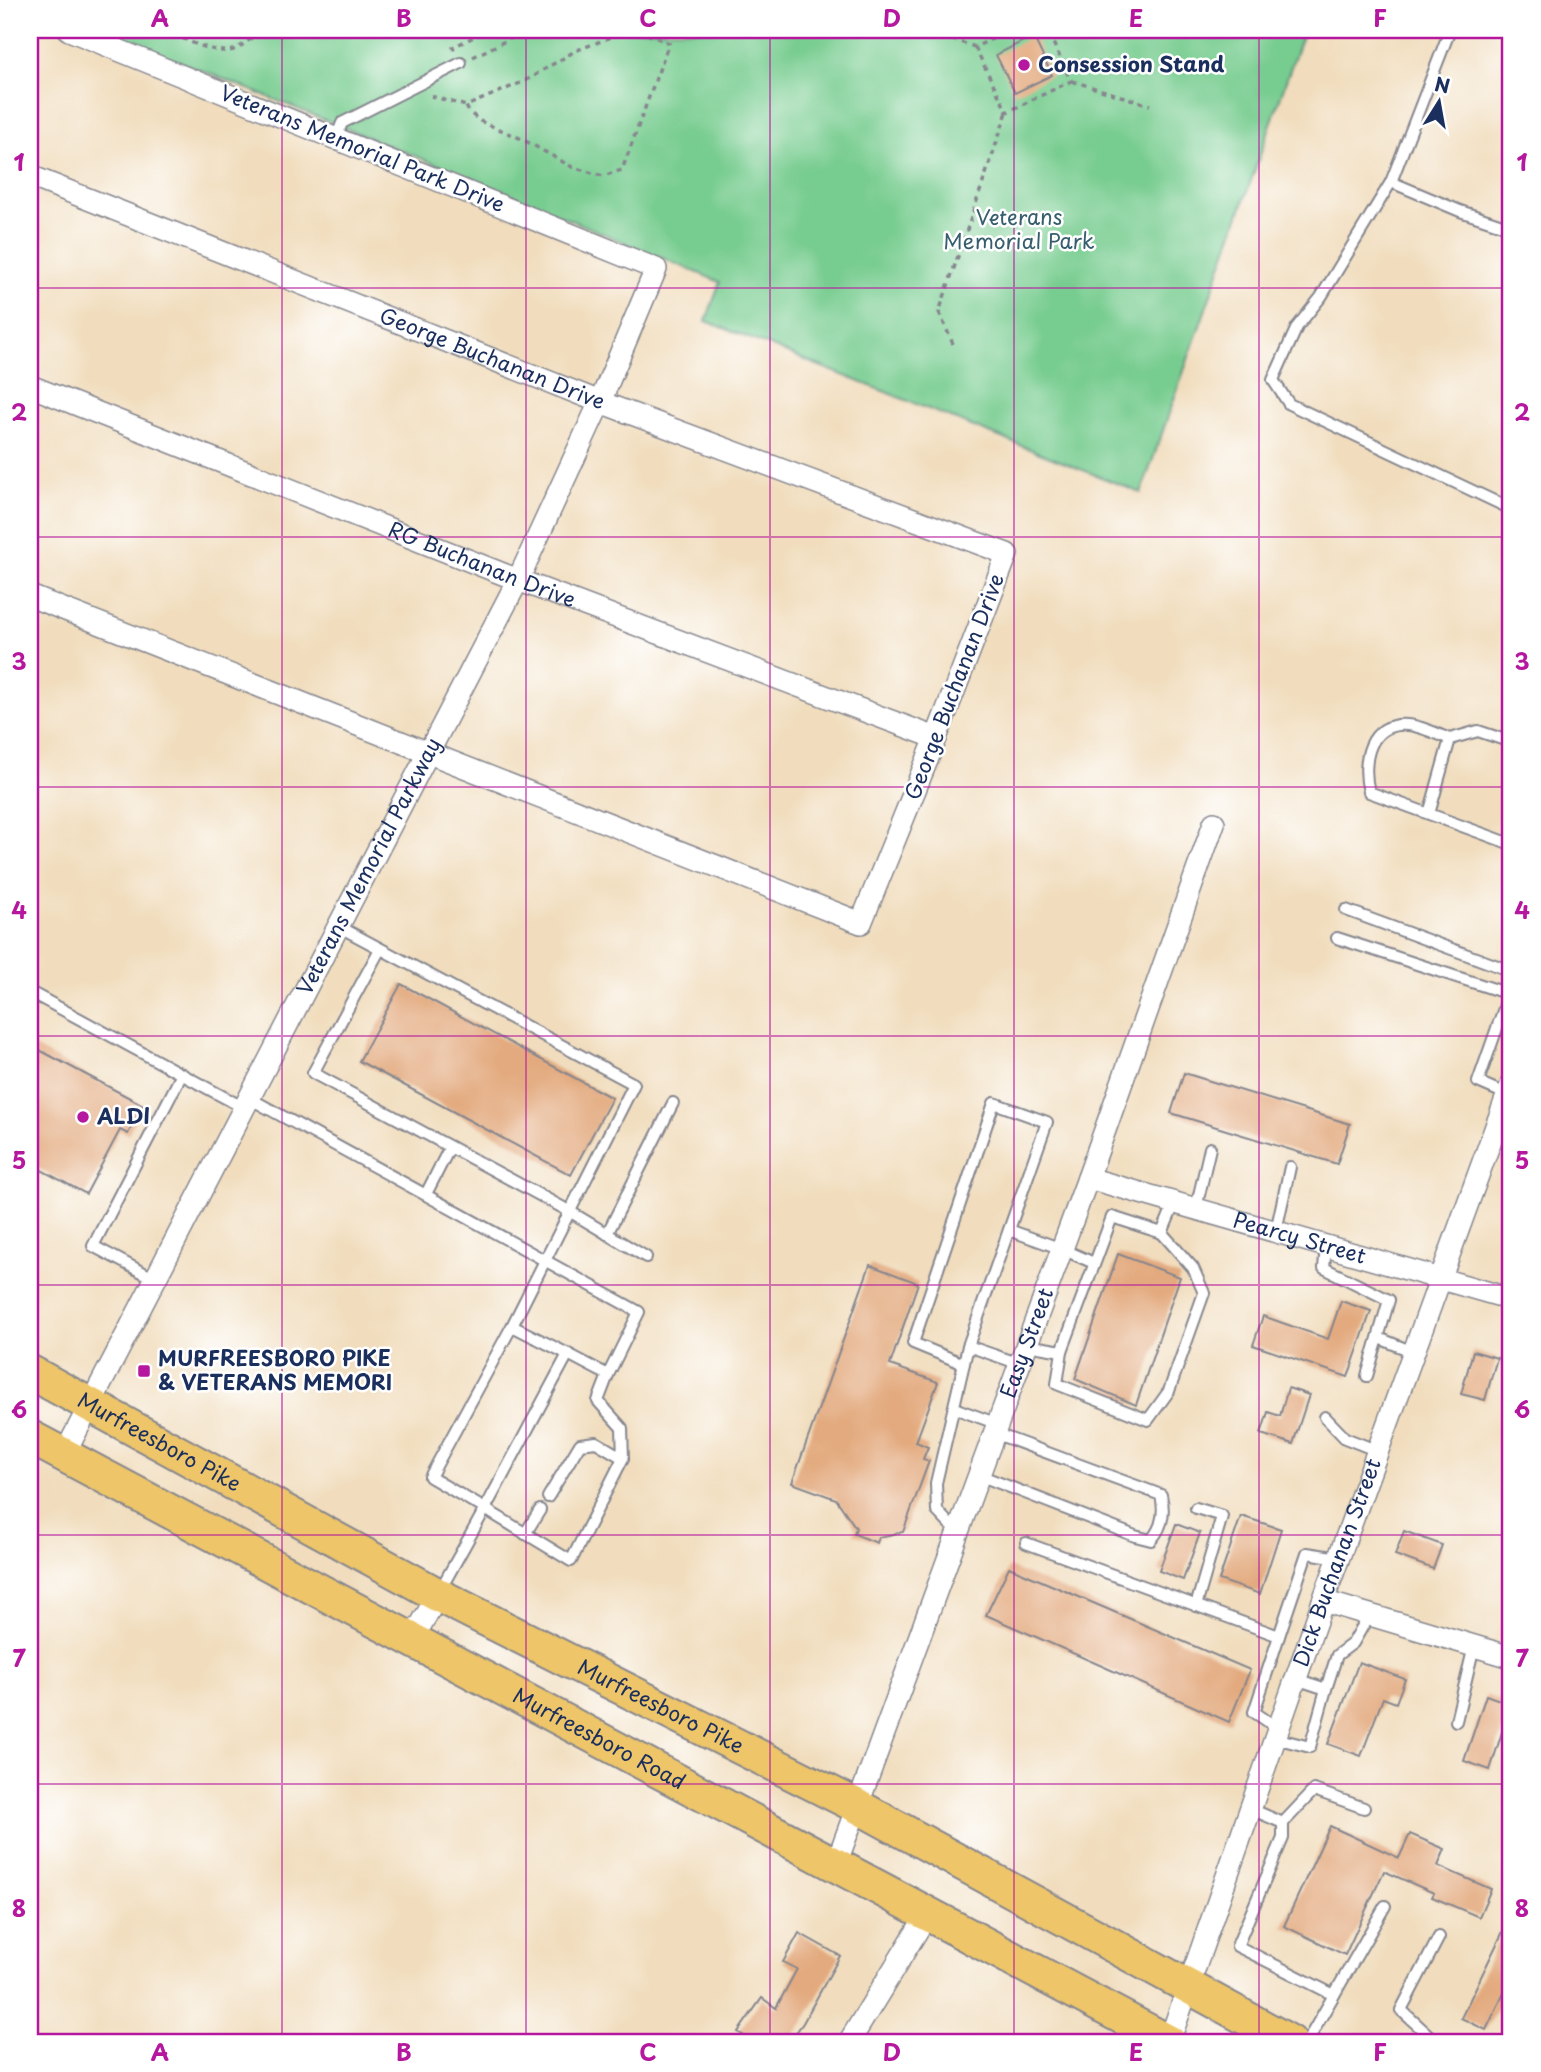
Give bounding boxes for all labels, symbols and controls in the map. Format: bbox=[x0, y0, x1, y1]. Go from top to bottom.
text: A bbox=[151, 0, 169, 35]
text: B bbox=[396, 0, 412, 35]
text: C bbox=[639, 0, 657, 35]
text: D bbox=[883, 0, 901, 35]
text: E bbox=[1129, 0, 1143, 35]
text: F bbox=[1373, 0, 1387, 35]
place label: Consession Stand bbox=[1038, 47, 1224, 79]
marker: Consession Stand bbox=[1016, 57, 1032, 73]
north arrow bbox=[1404, 66, 1474, 136]
text: N bbox=[1432, 69, 1452, 100]
street label: Veterans Memorial Park Drive bbox=[215, 75, 510, 219]
text: 1 bbox=[14, 144, 25, 179]
text: 1 bbox=[1517, 144, 1528, 179]
park label: Veterans Memorial Park bbox=[943, 200, 1095, 256]
street label: George Buchanan Drive bbox=[375, 298, 610, 416]
text: 2 bbox=[11, 394, 27, 429]
text: 2 bbox=[1514, 394, 1530, 429]
street label: RG Buchanan Drive bbox=[384, 512, 581, 614]
street label: George Buchanan Drive bbox=[895, 568, 1011, 804]
text: 3 bbox=[11, 643, 27, 678]
text: 3 bbox=[1514, 643, 1530, 678]
street label: Veterans Memorial Parkway bbox=[287, 731, 448, 1000]
text: 4 bbox=[11, 892, 27, 927]
text: 4 bbox=[1514, 892, 1530, 927]
place label: ALDI bbox=[96, 1099, 150, 1131]
marker: ALDI bbox=[75, 1109, 91, 1125]
text: 5 bbox=[12, 1142, 26, 1177]
text: 5 bbox=[1515, 1142, 1529, 1177]
street label: Pearcy Street bbox=[1230, 1202, 1370, 1271]
street label: Easy Street bbox=[991, 1283, 1060, 1402]
place label: MURFREESBORO PIKE & VETERANS MEMORI bbox=[158, 1341, 392, 1397]
marker: MURFREESBORO PIKE & VETERANS MEMORI bbox=[136, 1363, 152, 1379]
street label: Murfreesboro Pike bbox=[72, 1383, 248, 1499]
text: 6 bbox=[11, 1391, 27, 1426]
text: 6 bbox=[1514, 1391, 1530, 1426]
street label: Dick Buchanan Street bbox=[1283, 1453, 1388, 1671]
text: 7 bbox=[12, 1640, 26, 1675]
text: 7 bbox=[1515, 1640, 1529, 1675]
street label: Murfreesboro Pike bbox=[573, 1650, 750, 1761]
street label: Murfreesboro Road bbox=[508, 1678, 692, 1796]
text: 8 bbox=[12, 1890, 26, 1925]
text: 8 bbox=[1515, 1890, 1529, 1925]
text: A bbox=[151, 2034, 169, 2069]
text: B bbox=[396, 2034, 412, 2069]
text: C bbox=[639, 2034, 657, 2069]
text: D bbox=[883, 2034, 901, 2069]
text: E bbox=[1129, 2034, 1143, 2069]
text: F bbox=[1373, 2034, 1387, 2069]

